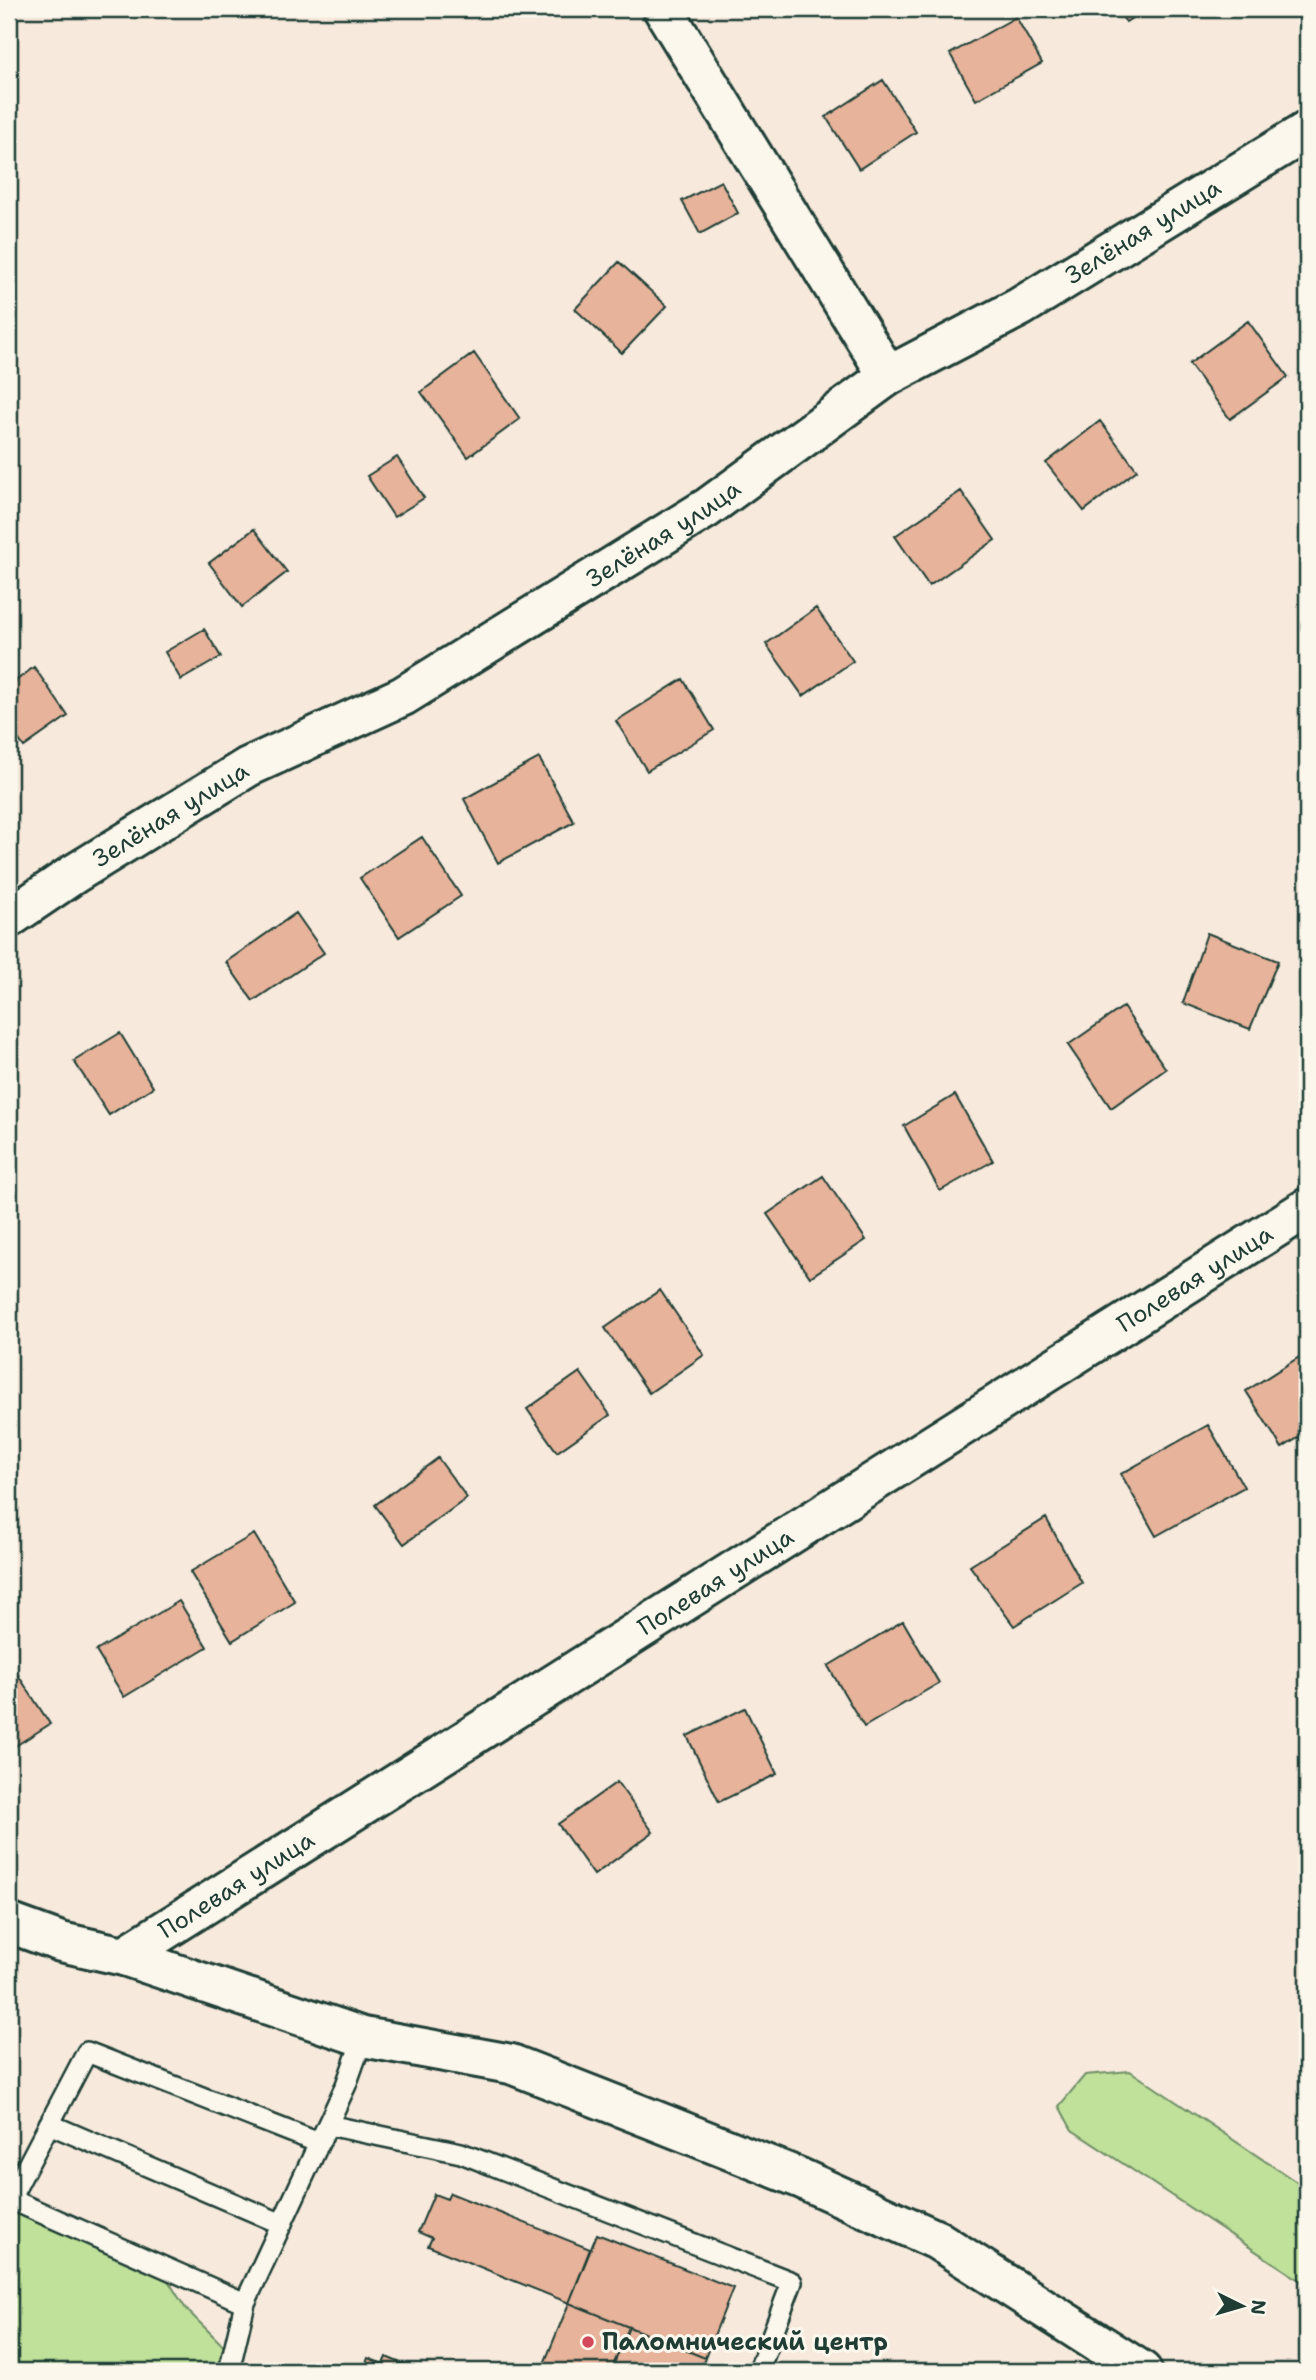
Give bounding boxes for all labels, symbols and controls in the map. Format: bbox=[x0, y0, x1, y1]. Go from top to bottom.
street label: Зелёная улица bbox=[1059, 172, 1227, 292]
street label: Зелёная улица bbox=[580, 473, 747, 595]
street label: Зелёная улица bbox=[87, 754, 255, 875]
street label: Полевая улица bbox=[1111, 1218, 1279, 1340]
street label: Полевая улица bbox=[632, 1521, 800, 1643]
street label: Полевая улица bbox=[153, 1824, 320, 1946]
north arrow bbox=[1208, 2272, 1278, 2342]
text: N bbox=[1245, 2299, 1272, 2316]
place label: Паломнический центр bbox=[602, 2326, 888, 2358]
marker: Паломнический центр bbox=[580, 2334, 596, 2350]

